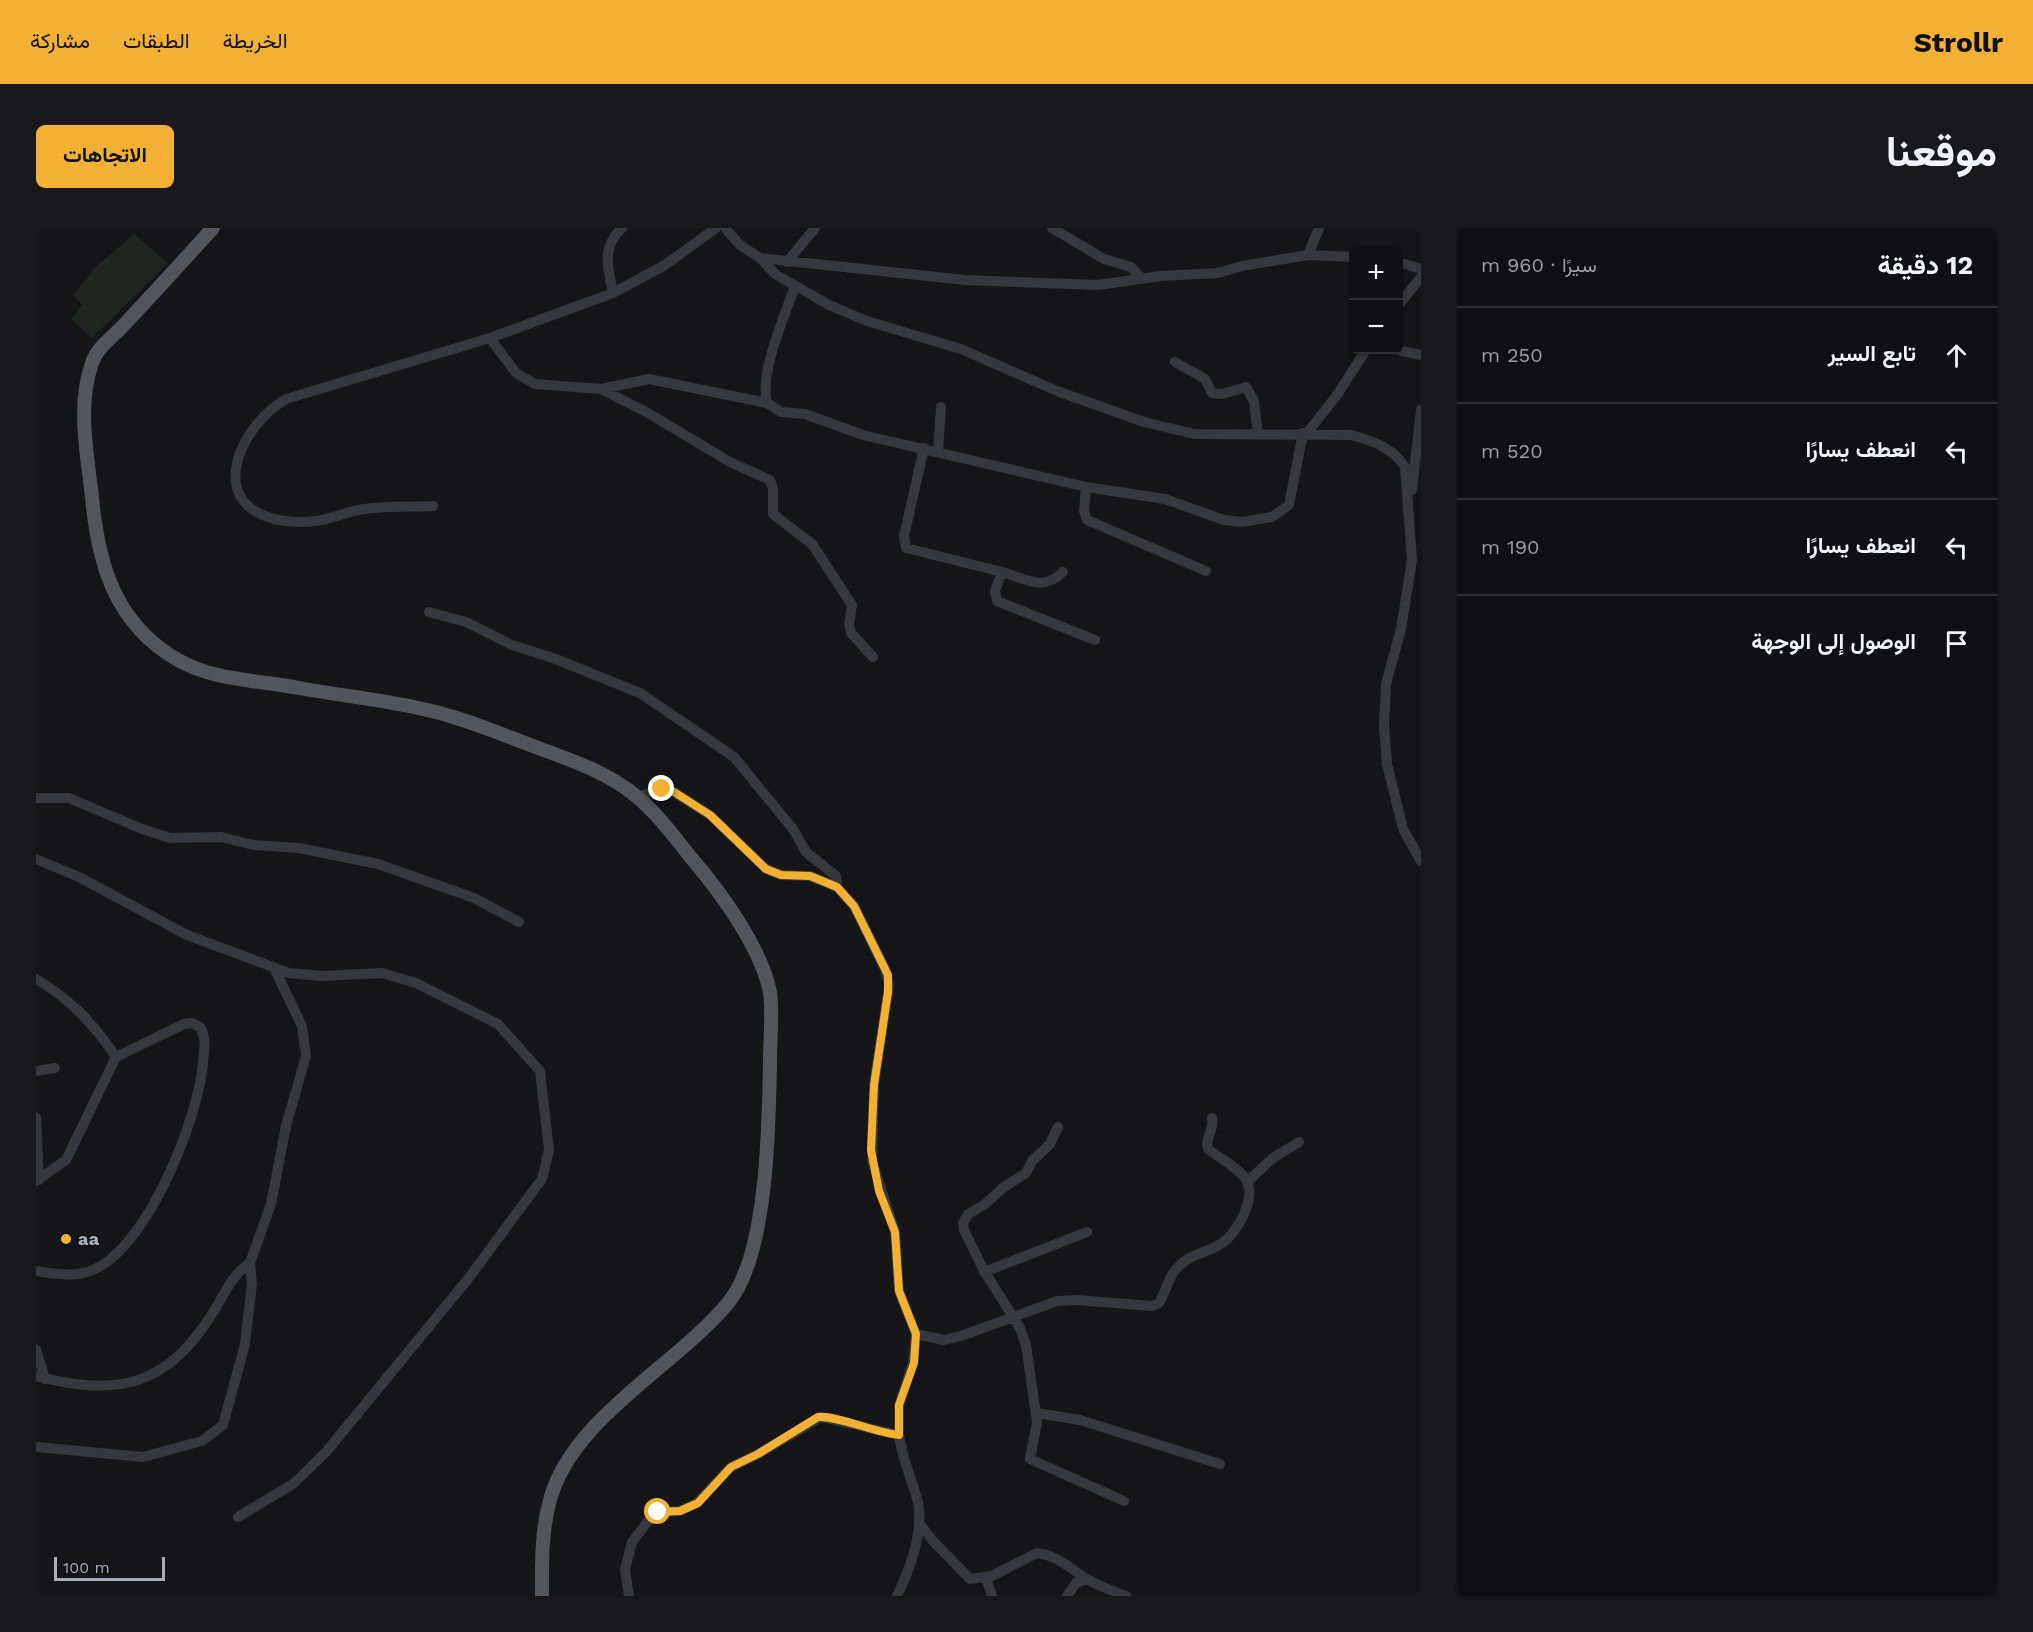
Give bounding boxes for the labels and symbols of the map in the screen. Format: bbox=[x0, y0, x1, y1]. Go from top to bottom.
route end bbox=[648, 775, 674, 801]
place label: aa bbox=[78, 1228, 100, 1249]
marker: aa bbox=[59, 1232, 73, 1246]
route start bbox=[644, 1498, 670, 1524]
scale bar bbox=[54, 1554, 165, 1582]

